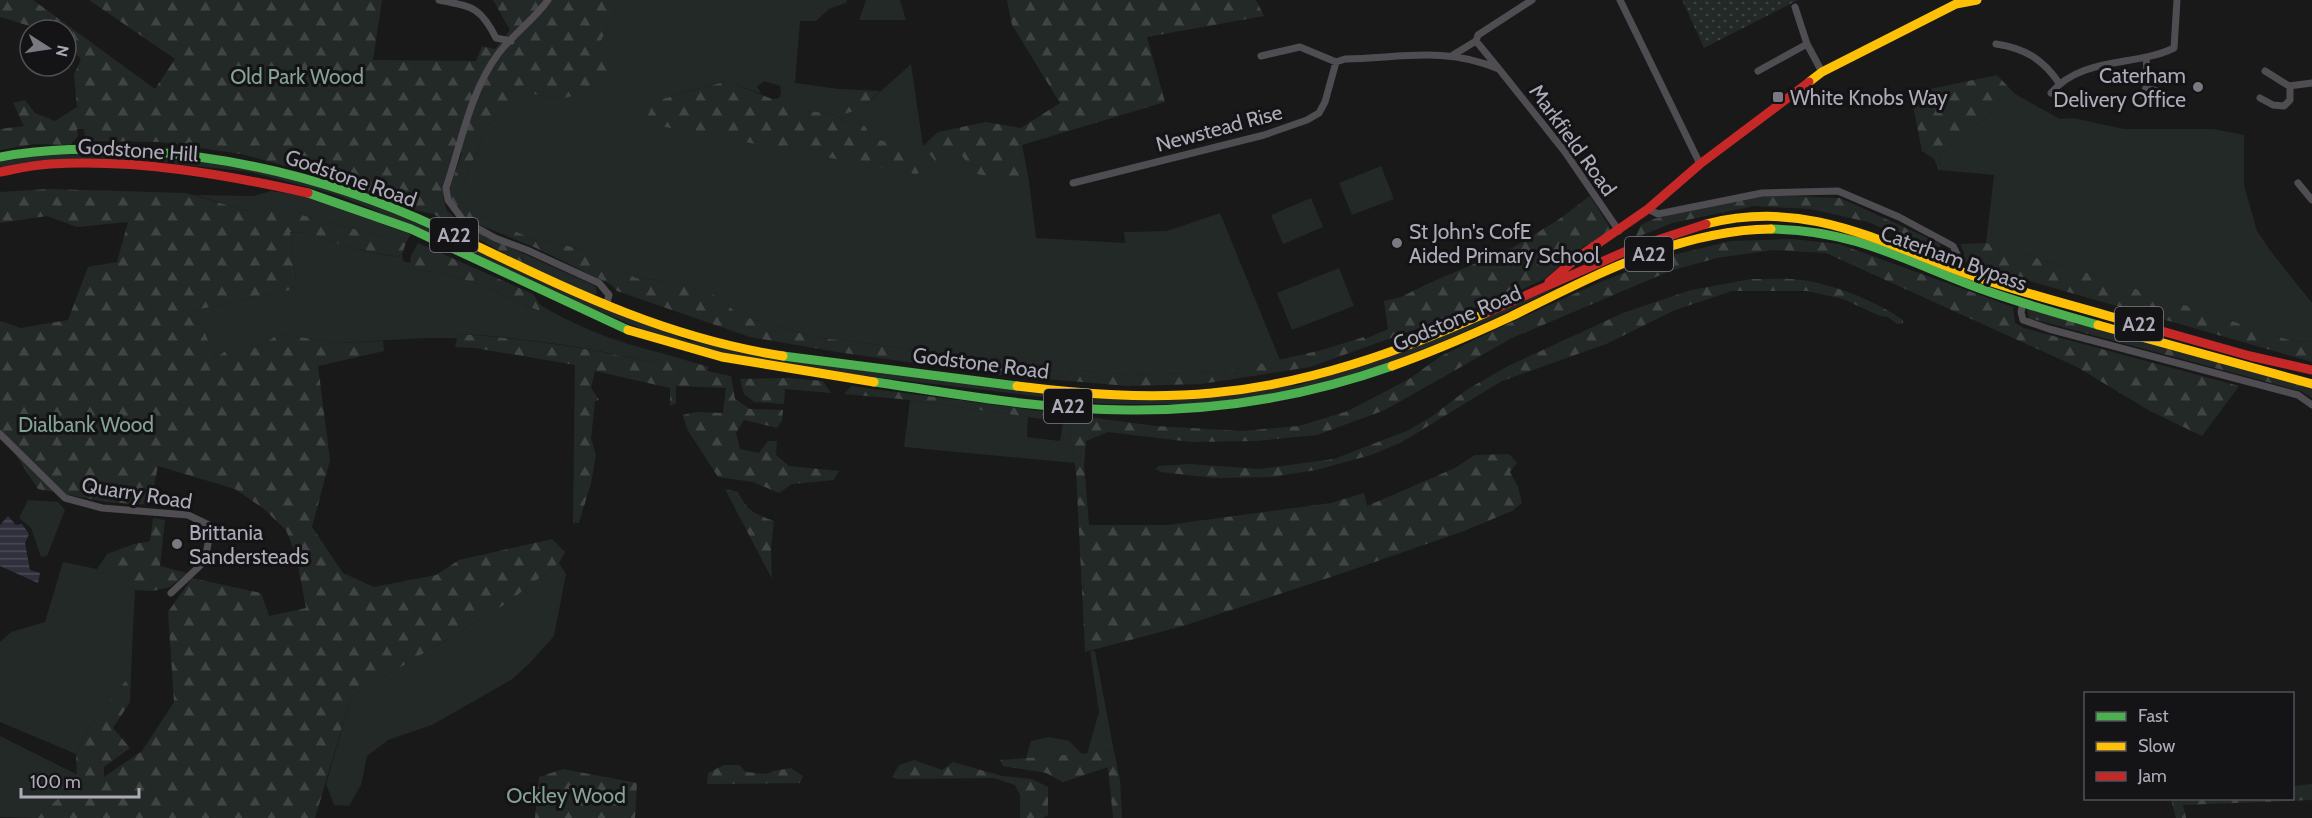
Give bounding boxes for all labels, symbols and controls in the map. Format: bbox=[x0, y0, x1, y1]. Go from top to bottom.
north arrow bbox=[18, 18, 78, 78]
text: N bbox=[52, 44, 73, 59]
place label: Caterham Delivery Office bbox=[2053, 63, 2186, 112]
park label: Old Park Wood bbox=[230, 64, 364, 89]
street label: Markfield Road bbox=[1524, 79, 1622, 201]
marker: Caterham Delivery Office bbox=[2191, 80, 2205, 94]
place label: White Knobs Way bbox=[1790, 85, 1948, 110]
marker: White Knobs Way bbox=[1771, 90, 1785, 104]
street label: Newstead Rise bbox=[1153, 99, 1285, 157]
street label: Godstone Hill bbox=[77, 133, 199, 167]
street label: Godstone Road bbox=[282, 144, 420, 212]
road number: A22 bbox=[430, 218, 478, 252]
place label: St John's CofE Aided Primary School bbox=[1409, 219, 1600, 268]
street label: Caterham Bypass bbox=[1878, 220, 2031, 296]
marker: St John's CofE Aided Primary School bbox=[1390, 236, 1404, 250]
road number: A22 bbox=[1625, 237, 1673, 271]
street label: Godstone Road bbox=[1389, 280, 1525, 356]
road number: A22 bbox=[2115, 307, 2163, 341]
street label: Godstone Road bbox=[911, 342, 1051, 384]
road number: A22 bbox=[1044, 389, 1092, 423]
park label: Dialbank Wood bbox=[18, 412, 154, 437]
street label: Quarry Road bbox=[80, 472, 194, 514]
place label: Brittania Sandersteads bbox=[189, 520, 309, 569]
marker: Brittania Sandersteads bbox=[170, 537, 184, 551]
legend bbox=[2084, 692, 2294, 800]
text: Fast bbox=[2138, 705, 2169, 727]
text: Slow bbox=[2138, 735, 2175, 757]
scale bar bbox=[21, 761, 140, 799]
text: Jam bbox=[2137, 765, 2167, 787]
text: 100 m bbox=[30, 771, 81, 793]
park label: Ockley Wood bbox=[506, 783, 626, 808]

